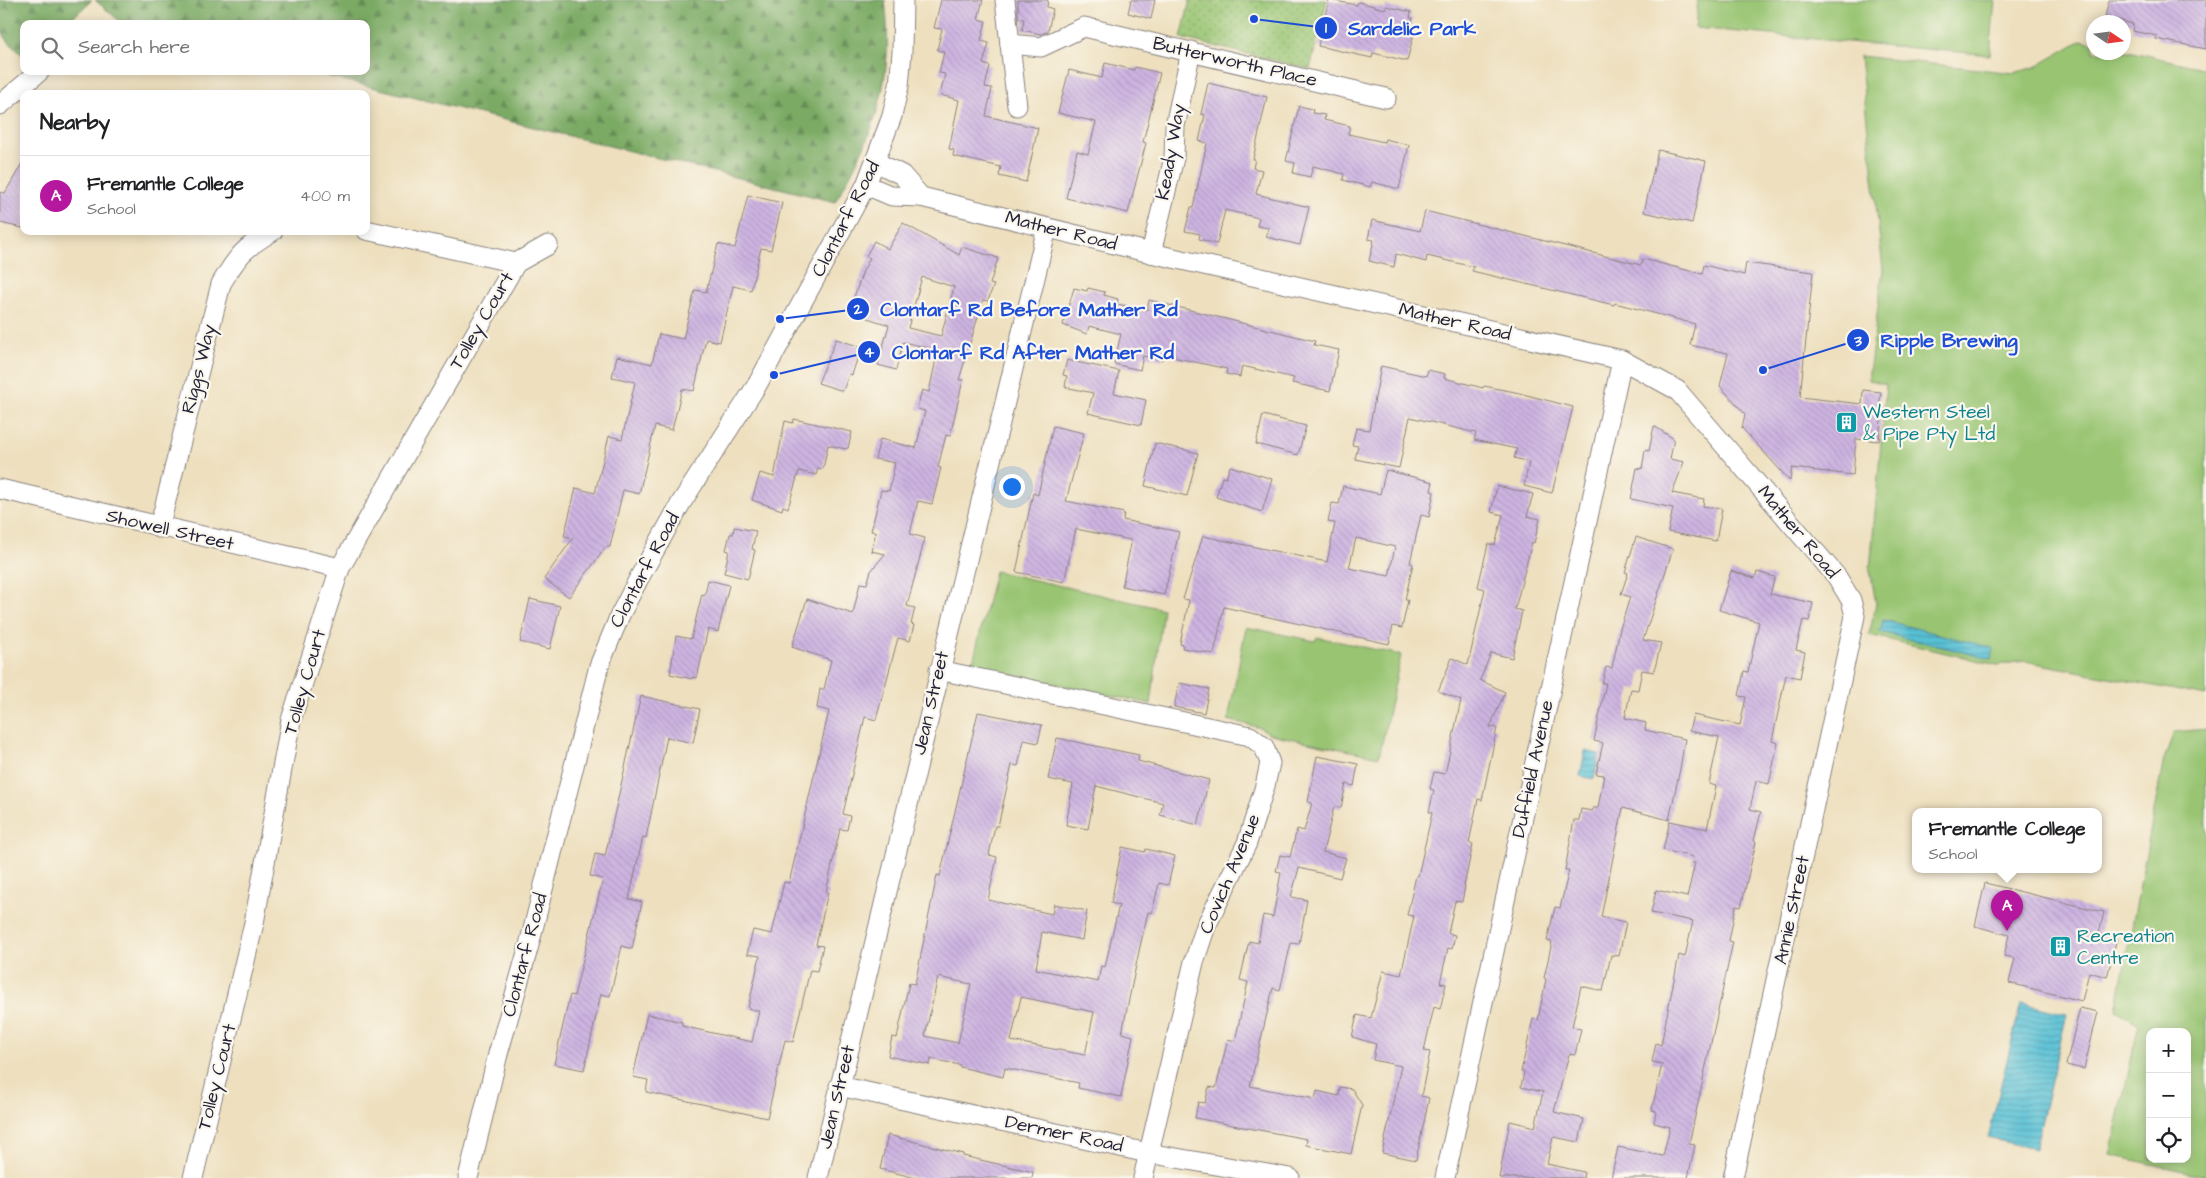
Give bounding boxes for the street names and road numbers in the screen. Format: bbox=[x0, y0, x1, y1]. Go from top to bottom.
street label: Butterworth Place bbox=[1150, 30, 1320, 94]
street label: Keady Way bbox=[1149, 101, 1194, 202]
street label: Clontarf Road bbox=[805, 156, 887, 282]
street label: Mather Road bbox=[1002, 204, 1120, 258]
street label: Tolley Court bbox=[443, 267, 522, 375]
street label: Mather Road bbox=[1396, 296, 1514, 348]
street label: Riggs Way bbox=[175, 321, 224, 417]
street label: Mather Road bbox=[1751, 479, 1845, 585]
street label: Showell Street bbox=[104, 502, 237, 558]
street label: Clontarf Road bbox=[603, 507, 687, 632]
street label: Tolley Court bbox=[277, 626, 334, 738]
street label: Jean Street bbox=[906, 648, 956, 758]
street label: Duffield Avenue bbox=[1505, 698, 1561, 840]
street label: Covich Avenue bbox=[1193, 810, 1267, 938]
street label: Annie Street bbox=[1767, 853, 1817, 967]
street label: Clontarf Road bbox=[496, 890, 555, 1020]
street label: Tolley Court bbox=[191, 1021, 244, 1133]
street label: Jean Street bbox=[812, 1042, 862, 1152]
street label: Dermer Road bbox=[1003, 1108, 1126, 1160]

